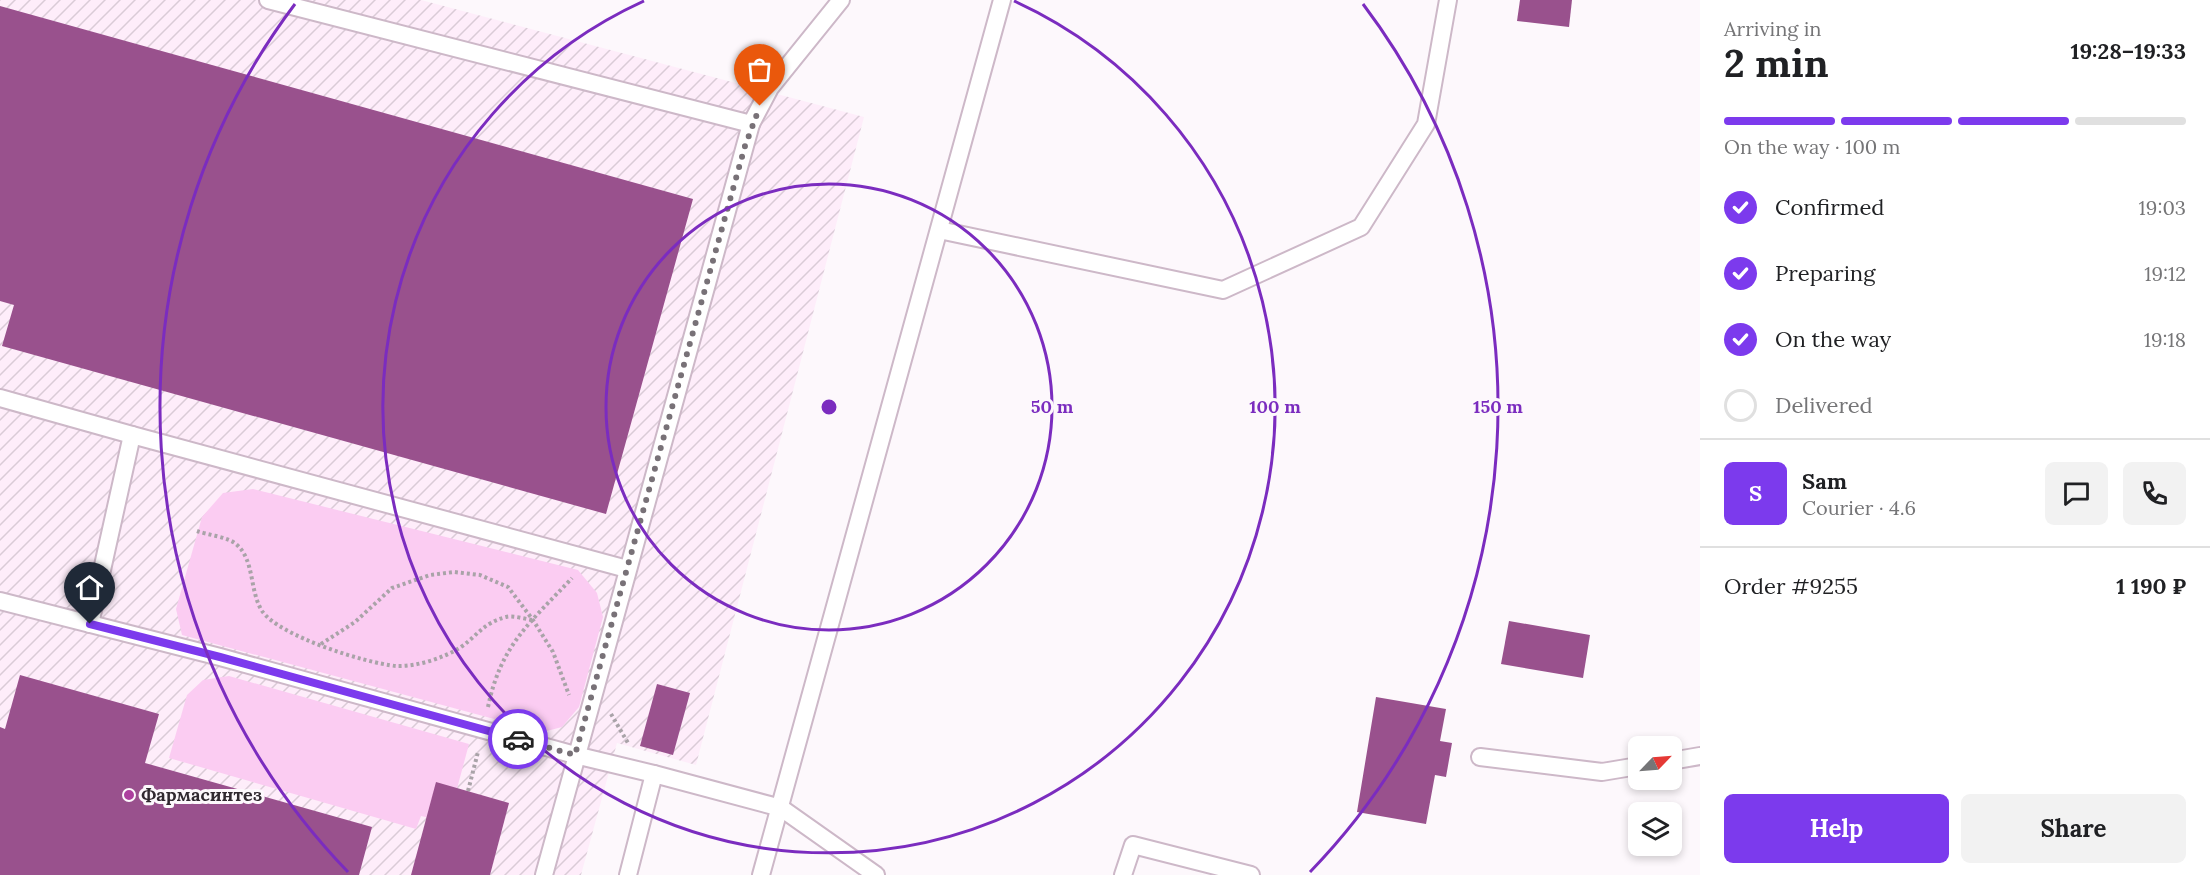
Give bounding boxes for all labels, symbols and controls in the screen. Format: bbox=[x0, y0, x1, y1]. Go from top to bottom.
text: Arriving in bbox=[1724, 16, 1821, 41]
text: 19:28–19:33 bbox=[2070, 37, 2186, 65]
text: 2 min bbox=[1724, 38, 1829, 88]
pin bbox=[734, 44, 785, 106]
icon: bag bbox=[743, 53, 776, 86]
text: On the way · 100 m bbox=[1724, 134, 1900, 159]
icon: check bbox=[1724, 191, 1757, 224]
text: Confirmed bbox=[1775, 193, 1884, 221]
text: 19:03 bbox=[2139, 195, 2186, 220]
icon: check bbox=[1724, 257, 1757, 290]
text: Preparing bbox=[1775, 259, 1875, 287]
text: 19:12 bbox=[2144, 261, 2186, 286]
icon: check bbox=[1724, 323, 1757, 356]
text: On the way bbox=[1775, 325, 1891, 353]
text: 19:18 bbox=[2144, 327, 2186, 352]
text: Delivered bbox=[1775, 391, 1873, 419]
text: 50 m bbox=[1031, 395, 1074, 418]
text: 100 m bbox=[1249, 395, 1301, 418]
text: 150 m bbox=[1473, 395, 1523, 418]
centre of rings bbox=[819, 397, 839, 417]
button: chat bbox=[2045, 462, 2108, 525]
button: phone bbox=[2123, 462, 2186, 525]
text: Sam bbox=[1802, 467, 1847, 495]
text: S bbox=[1749, 479, 1762, 507]
text: Courier · 4.6 bbox=[1802, 495, 1916, 520]
pin bbox=[64, 562, 115, 624]
icon: home bbox=[73, 571, 106, 604]
text: Order #9255 bbox=[1724, 572, 1858, 600]
text: 1 190 ₽ bbox=[2116, 572, 2186, 600]
courier bbox=[488, 709, 548, 769]
icon: car bbox=[502, 723, 535, 756]
north arrow bbox=[1628, 736, 1682, 790]
map controls bbox=[1628, 736, 1682, 856]
place label: Фармасинтез bbox=[141, 783, 262, 806]
marker: Фармасинтез bbox=[122, 788, 136, 802]
button: Help bbox=[1724, 794, 1949, 863]
button: Share bbox=[1961, 794, 2186, 863]
button: layers bbox=[1628, 802, 1682, 856]

